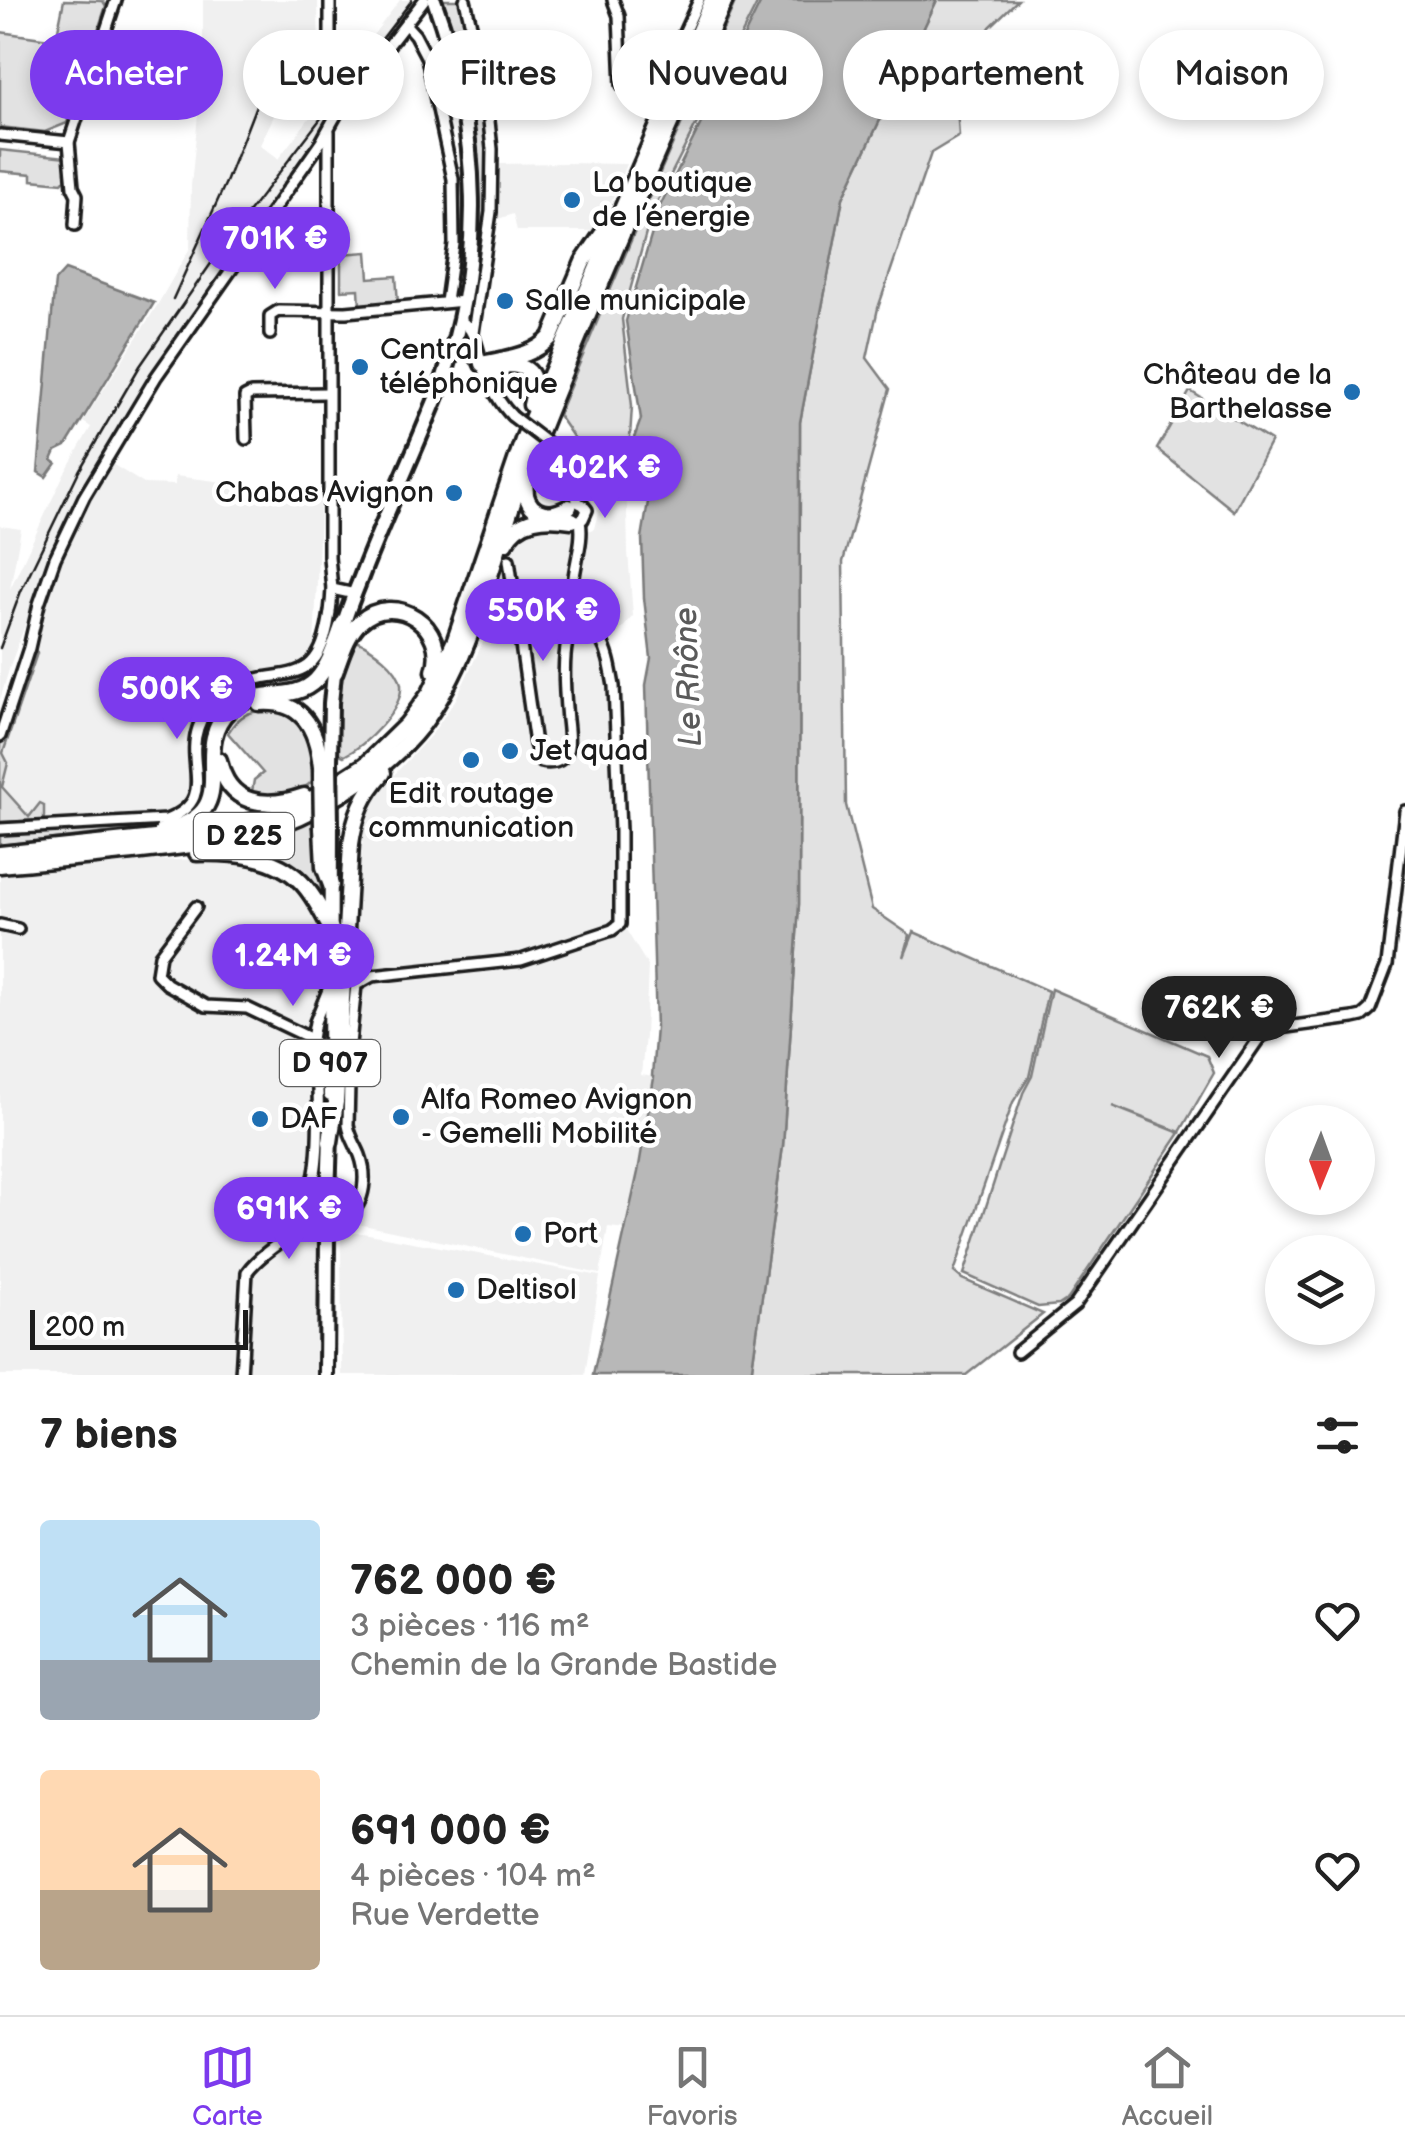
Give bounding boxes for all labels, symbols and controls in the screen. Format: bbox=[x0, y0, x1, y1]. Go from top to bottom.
chip: Acheter bbox=[30, 30, 223, 120]
chip: Louer bbox=[243, 30, 404, 120]
chip: Filtres bbox=[424, 30, 592, 120]
chip: Nouveau bbox=[612, 30, 823, 120]
chip: Appartement bbox=[843, 30, 1119, 120]
chip: Maison bbox=[1139, 30, 1324, 120]
place label: La boutique de l’énergie bbox=[592, 165, 752, 235]
marker: La boutique de l’énergie bbox=[561, 189, 583, 211]
pin: 701K € bbox=[194, 207, 356, 292]
text: 701K € bbox=[222, 220, 328, 259]
place label: Salle municipale bbox=[525, 283, 746, 319]
marker: Salle municipale bbox=[494, 290, 516, 312]
place label: Central téléphonique bbox=[380, 332, 558, 402]
marker: Central téléphonique bbox=[349, 356, 371, 378]
place label: Château de la Barthelasse bbox=[1143, 357, 1332, 427]
marker: Château de la Barthelasse bbox=[1341, 381, 1363, 403]
pin: 402K € bbox=[524, 436, 686, 521]
text: 402K € bbox=[549, 449, 661, 488]
place label: Chabas Avignon bbox=[215, 475, 434, 511]
marker: Chabas Avignon bbox=[443, 482, 465, 504]
pin: 550K € bbox=[462, 579, 624, 664]
text: 550K € bbox=[487, 592, 599, 631]
water label: Le Rhône bbox=[667, 607, 711, 747]
pin: 500K € bbox=[96, 657, 258, 742]
text: 500K € bbox=[121, 670, 233, 709]
place label: Jet quad bbox=[530, 733, 649, 769]
marker: Jet quad bbox=[499, 740, 521, 762]
marker: Edit routage communication bbox=[460, 749, 482, 771]
place label: Edit routage communication bbox=[368, 776, 574, 846]
road number: D 225 bbox=[194, 813, 294, 859]
pin: 1.24M € bbox=[201, 924, 385, 1009]
text: 1.24M € bbox=[234, 937, 352, 976]
pin: 762K € bbox=[1138, 976, 1300, 1061]
text: 762K € bbox=[1164, 989, 1274, 1028]
road number: D 907 bbox=[280, 1040, 380, 1086]
place label: Alfa Romeo Avignon - Gemelli Mobilité bbox=[421, 1082, 693, 1152]
place label: DAF bbox=[280, 1101, 337, 1137]
north arrow bbox=[1265, 1105, 1375, 1215]
map controls bbox=[1265, 1105, 1375, 1345]
marker: Alfa Romeo Avignon - Gemelli Mobilité bbox=[390, 1106, 412, 1128]
marker: DAF bbox=[249, 1108, 271, 1130]
pin: 691K € bbox=[208, 1177, 370, 1262]
text: 691K € bbox=[236, 1190, 342, 1229]
place label: Port bbox=[543, 1216, 598, 1252]
marker: Port bbox=[512, 1223, 534, 1245]
button: layers bbox=[1265, 1235, 1375, 1345]
place label: Deltisol bbox=[476, 1272, 577, 1308]
marker: Deltisol bbox=[445, 1279, 467, 1301]
scale bar bbox=[30, 1305, 248, 1350]
text: 200 m bbox=[45, 1311, 125, 1344]
icon: filters bbox=[1310, 1408, 1365, 1463]
text: 7 biens bbox=[40, 1410, 178, 1461]
text: 762 000 € bbox=[350, 1556, 556, 1607]
icon: home bbox=[120, 1560, 240, 1680]
icon: heart bbox=[1310, 1593, 1365, 1648]
text: 3 pièces · 116 m² bbox=[350, 1607, 590, 1646]
text: Chemin de la Grande Bastide bbox=[350, 1646, 777, 1685]
text: 691 000 € bbox=[350, 1806, 551, 1857]
icon: home bbox=[120, 1810, 240, 1930]
icon: heart bbox=[1310, 1843, 1365, 1898]
text: 4 pièces · 104 m² bbox=[350, 1857, 596, 1896]
text: Rue Verdette bbox=[350, 1896, 539, 1935]
tab: Carte bbox=[192, 2040, 263, 2133]
tab: Favoris bbox=[646, 2040, 738, 2133]
tab: Accueil bbox=[1122, 2040, 1213, 2133]

